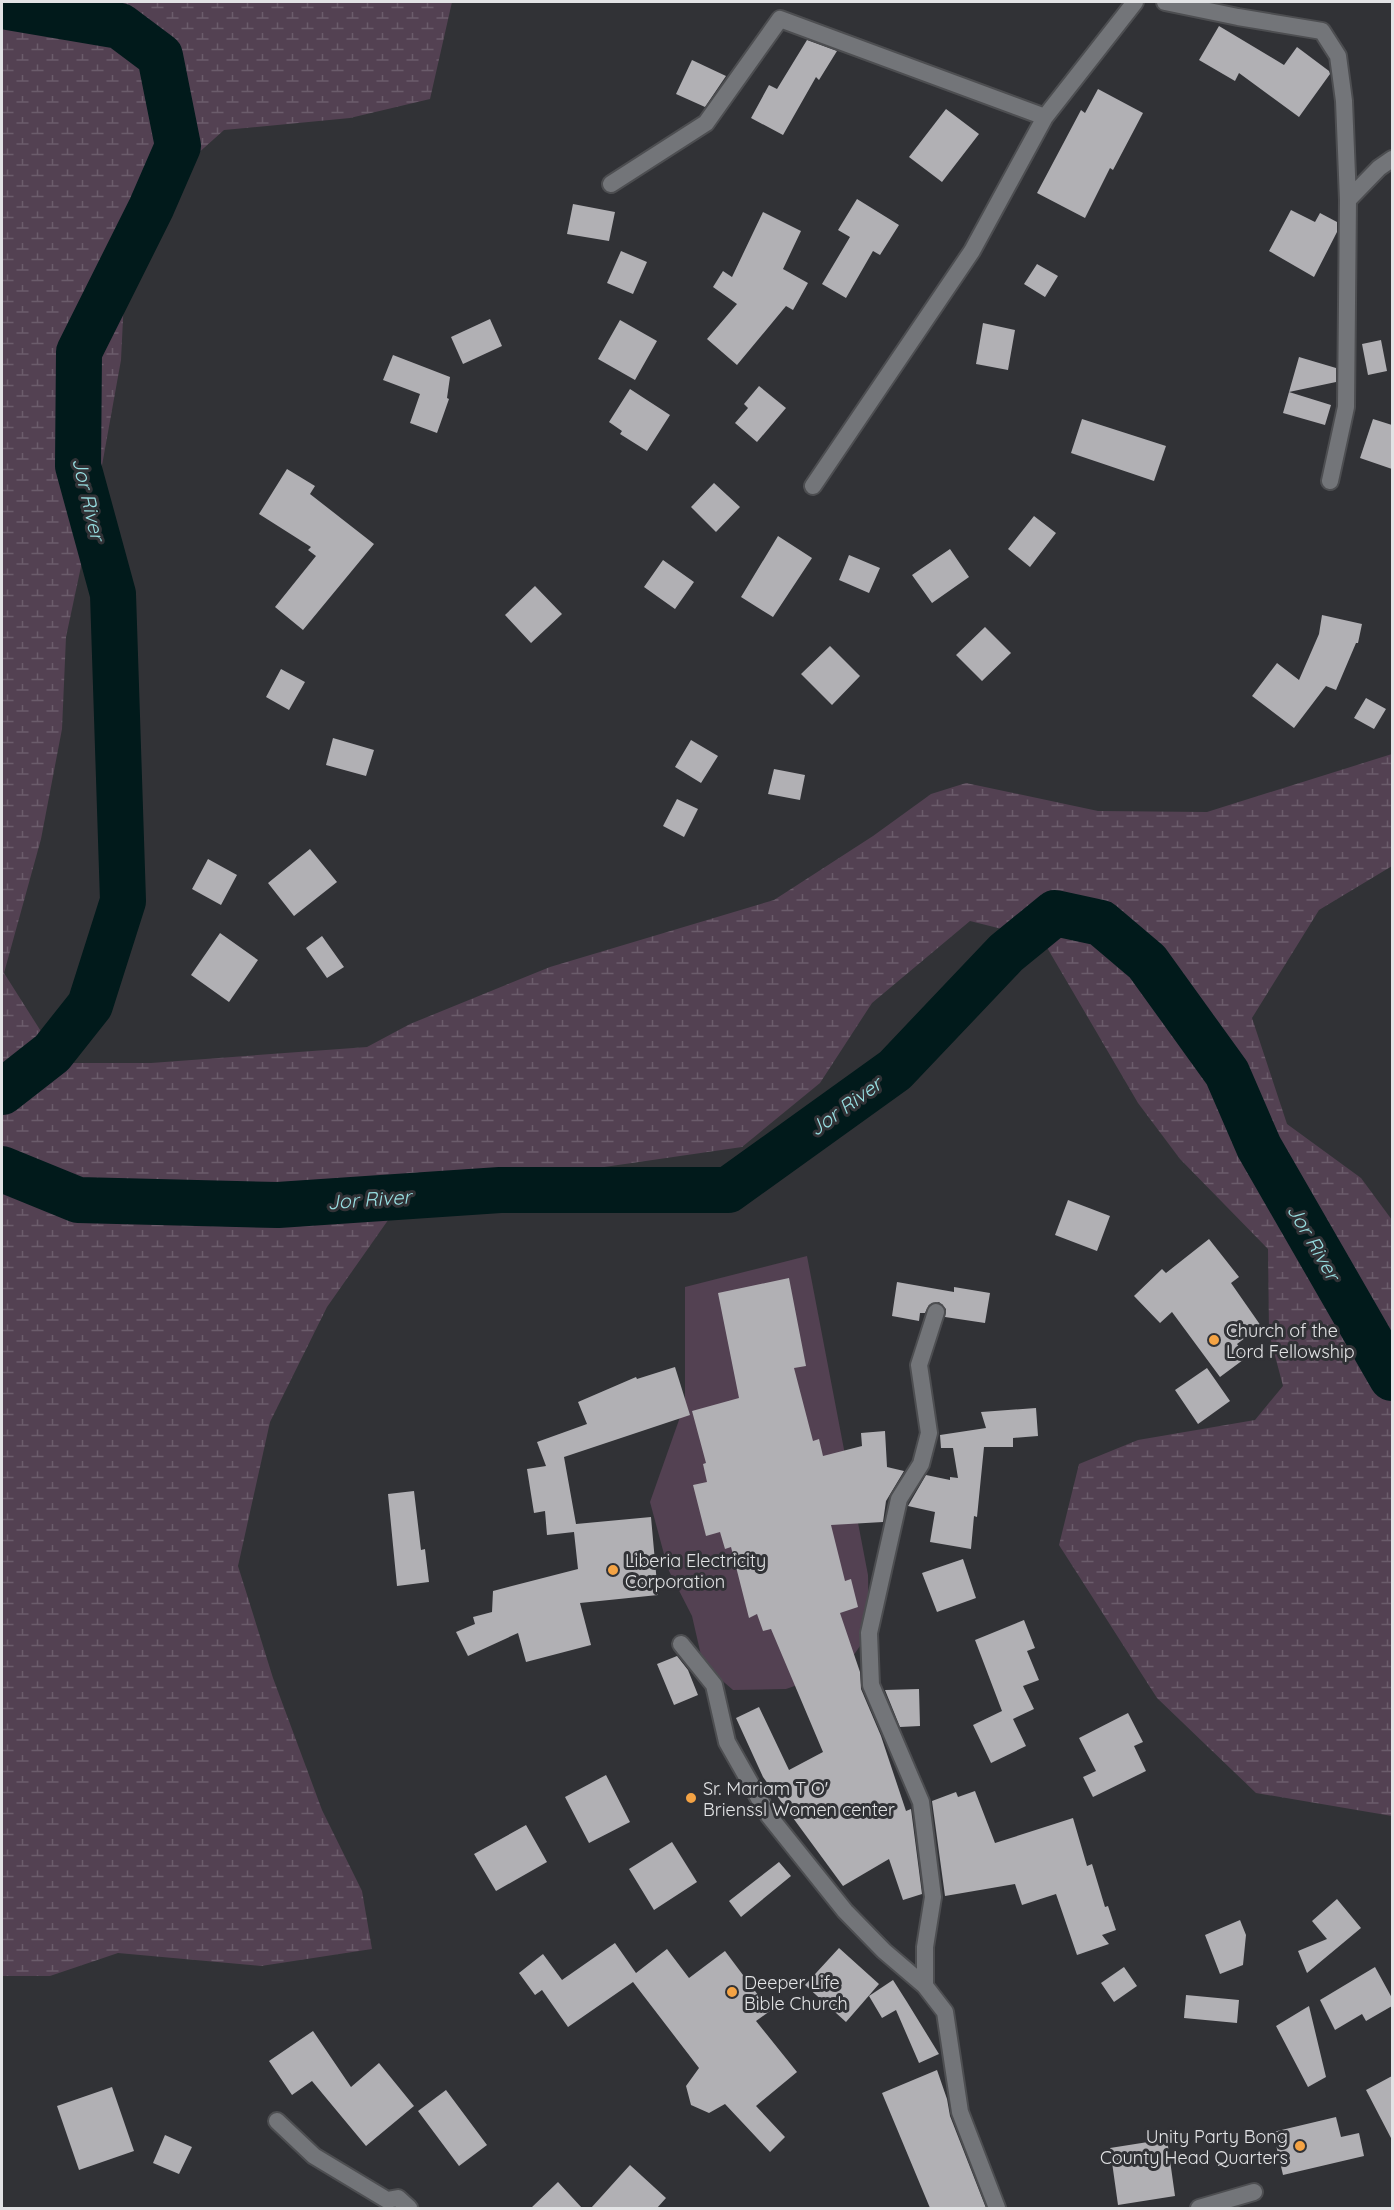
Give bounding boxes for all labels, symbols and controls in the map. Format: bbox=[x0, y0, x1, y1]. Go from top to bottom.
water label: Jor River bbox=[67, 455, 111, 545]
water label: Jor River bbox=[804, 1070, 888, 1141]
water label: Jor River bbox=[326, 1183, 414, 1214]
water label: Jor River bbox=[1282, 1199, 1347, 1287]
place label: Church of the Lord Fellowship bbox=[1226, 1319, 1355, 1363]
marker: Church of the Lord Fellowship bbox=[1207, 1333, 1221, 1347]
place label: Liberia Electricity Corporation bbox=[625, 1549, 766, 1593]
marker: Liberia Electricity Corporation bbox=[606, 1563, 620, 1577]
place label: Sr. Mariam T O' Brienssl Women center bbox=[703, 1777, 895, 1821]
marker: Sr. Mariam T O' Brienssl Women center bbox=[684, 1791, 698, 1805]
place label: Deeper Life Bible Church bbox=[744, 1971, 848, 2015]
marker: Deeper Life Bible Church bbox=[725, 1985, 739, 1999]
place label: Unity Party Bong County Head Quarters bbox=[1100, 2125, 1288, 2169]
marker: Unity Party Bong County Head Quarters bbox=[1293, 2139, 1307, 2153]

